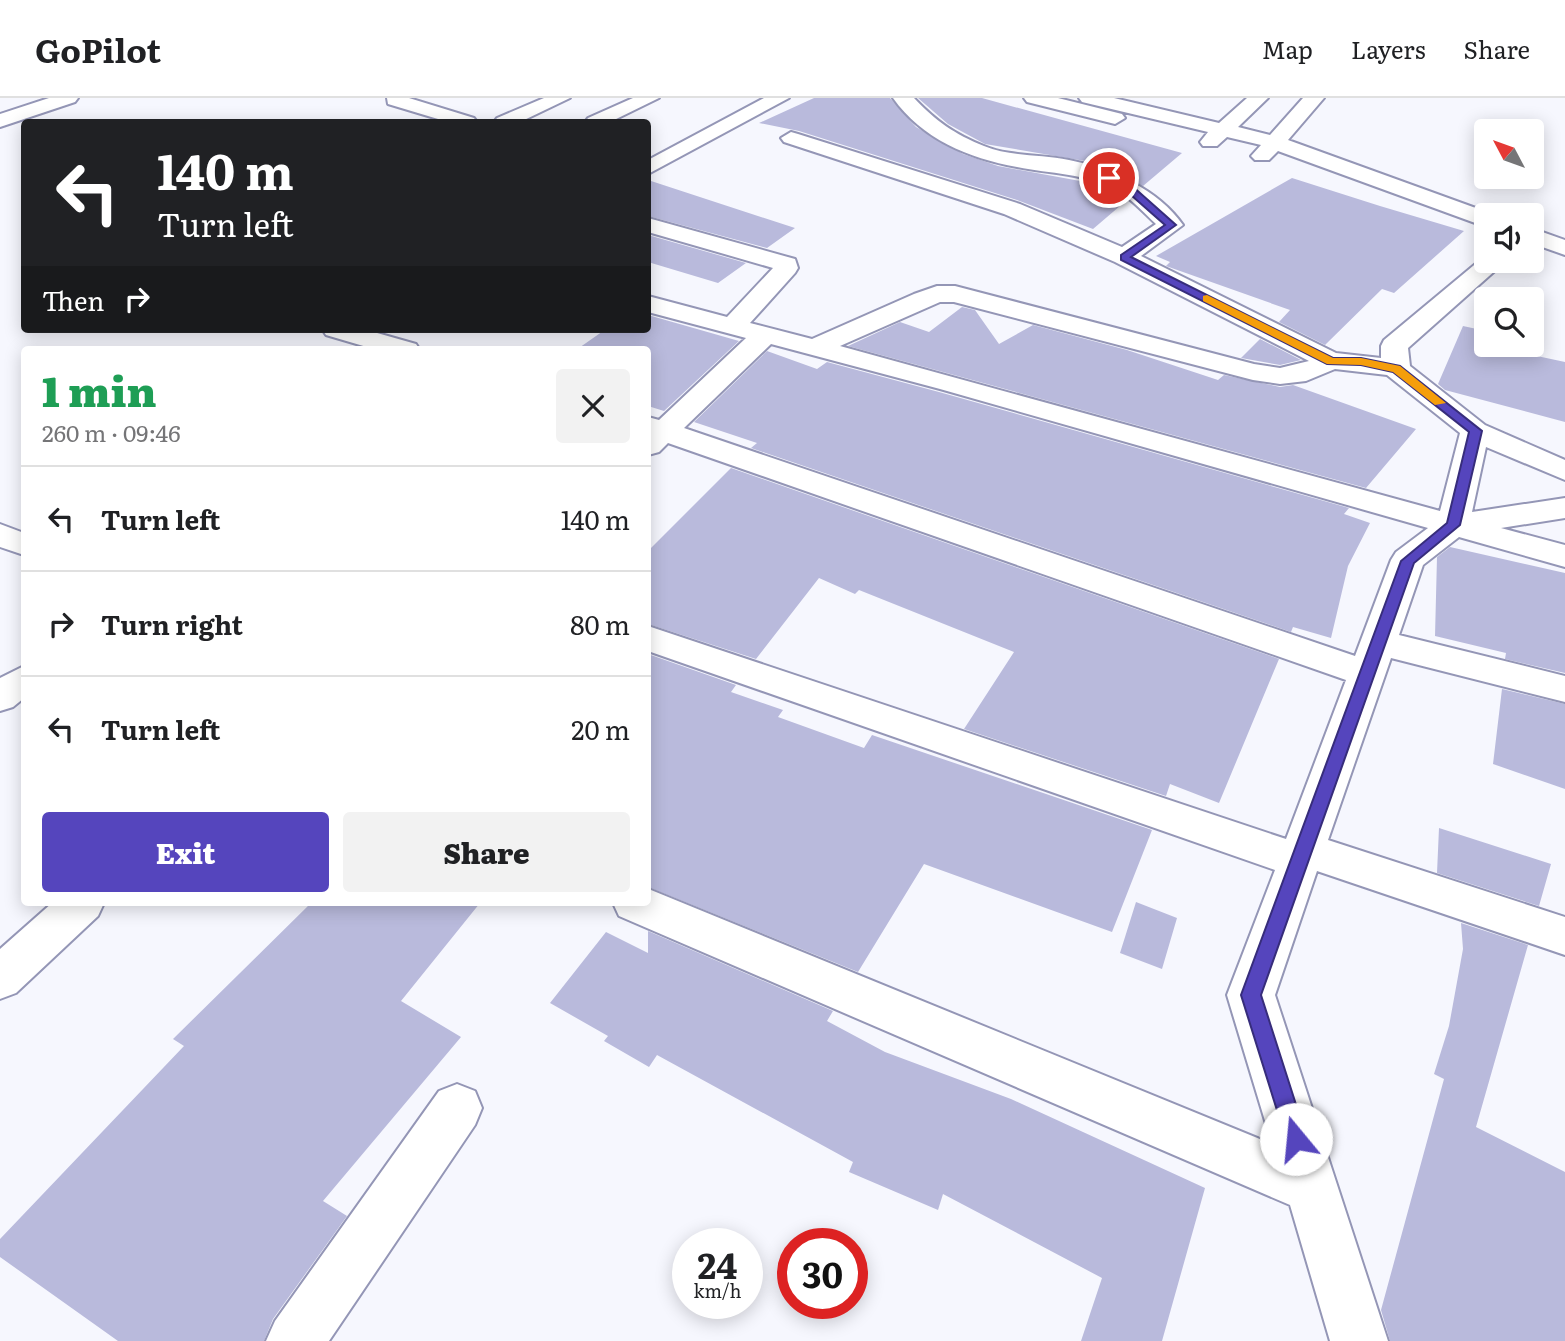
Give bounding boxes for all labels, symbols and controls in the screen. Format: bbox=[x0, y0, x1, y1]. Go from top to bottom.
text: GoPilot bbox=[35, 24, 161, 73]
text: Map bbox=[1262, 31, 1313, 66]
text: Layers bbox=[1351, 31, 1425, 66]
text: Share bbox=[1463, 31, 1530, 66]
north arrow bbox=[1474, 119, 1544, 189]
map controls bbox=[1474, 119, 1544, 357]
text: 140 m bbox=[157, 132, 294, 205]
icon: left bbox=[42, 147, 133, 238]
pin bbox=[1079, 148, 1139, 208]
icon: arrive bbox=[1090, 159, 1128, 197]
text: Turn left bbox=[157, 199, 294, 247]
button: sound bbox=[1474, 203, 1544, 273]
text: Then bbox=[42, 280, 104, 319]
icon: right bbox=[118, 280, 156, 318]
button: search bbox=[1474, 287, 1544, 357]
text: 1 min bbox=[42, 358, 157, 420]
button: close bbox=[556, 369, 630, 443]
text: 260 m · 09:46 bbox=[42, 415, 181, 449]
text: Turn left bbox=[101, 499, 220, 538]
text: 140 m bbox=[561, 499, 630, 538]
icon: left bbox=[42, 500, 80, 538]
text: Turn right bbox=[101, 604, 243, 643]
text: 80 m bbox=[570, 604, 630, 643]
icon: right bbox=[42, 605, 80, 643]
text: Turn left bbox=[101, 709, 220, 748]
text: 20 m bbox=[571, 709, 630, 748]
icon: left bbox=[42, 710, 80, 748]
button: Exit bbox=[42, 812, 329, 892]
button: Share bbox=[343, 812, 630, 892]
position arrow bbox=[1259, 1102, 1333, 1176]
speed limit sign: 30 bbox=[777, 1228, 868, 1319]
text: 24 bbox=[698, 1238, 737, 1290]
text: km/h bbox=[694, 1277, 741, 1304]

